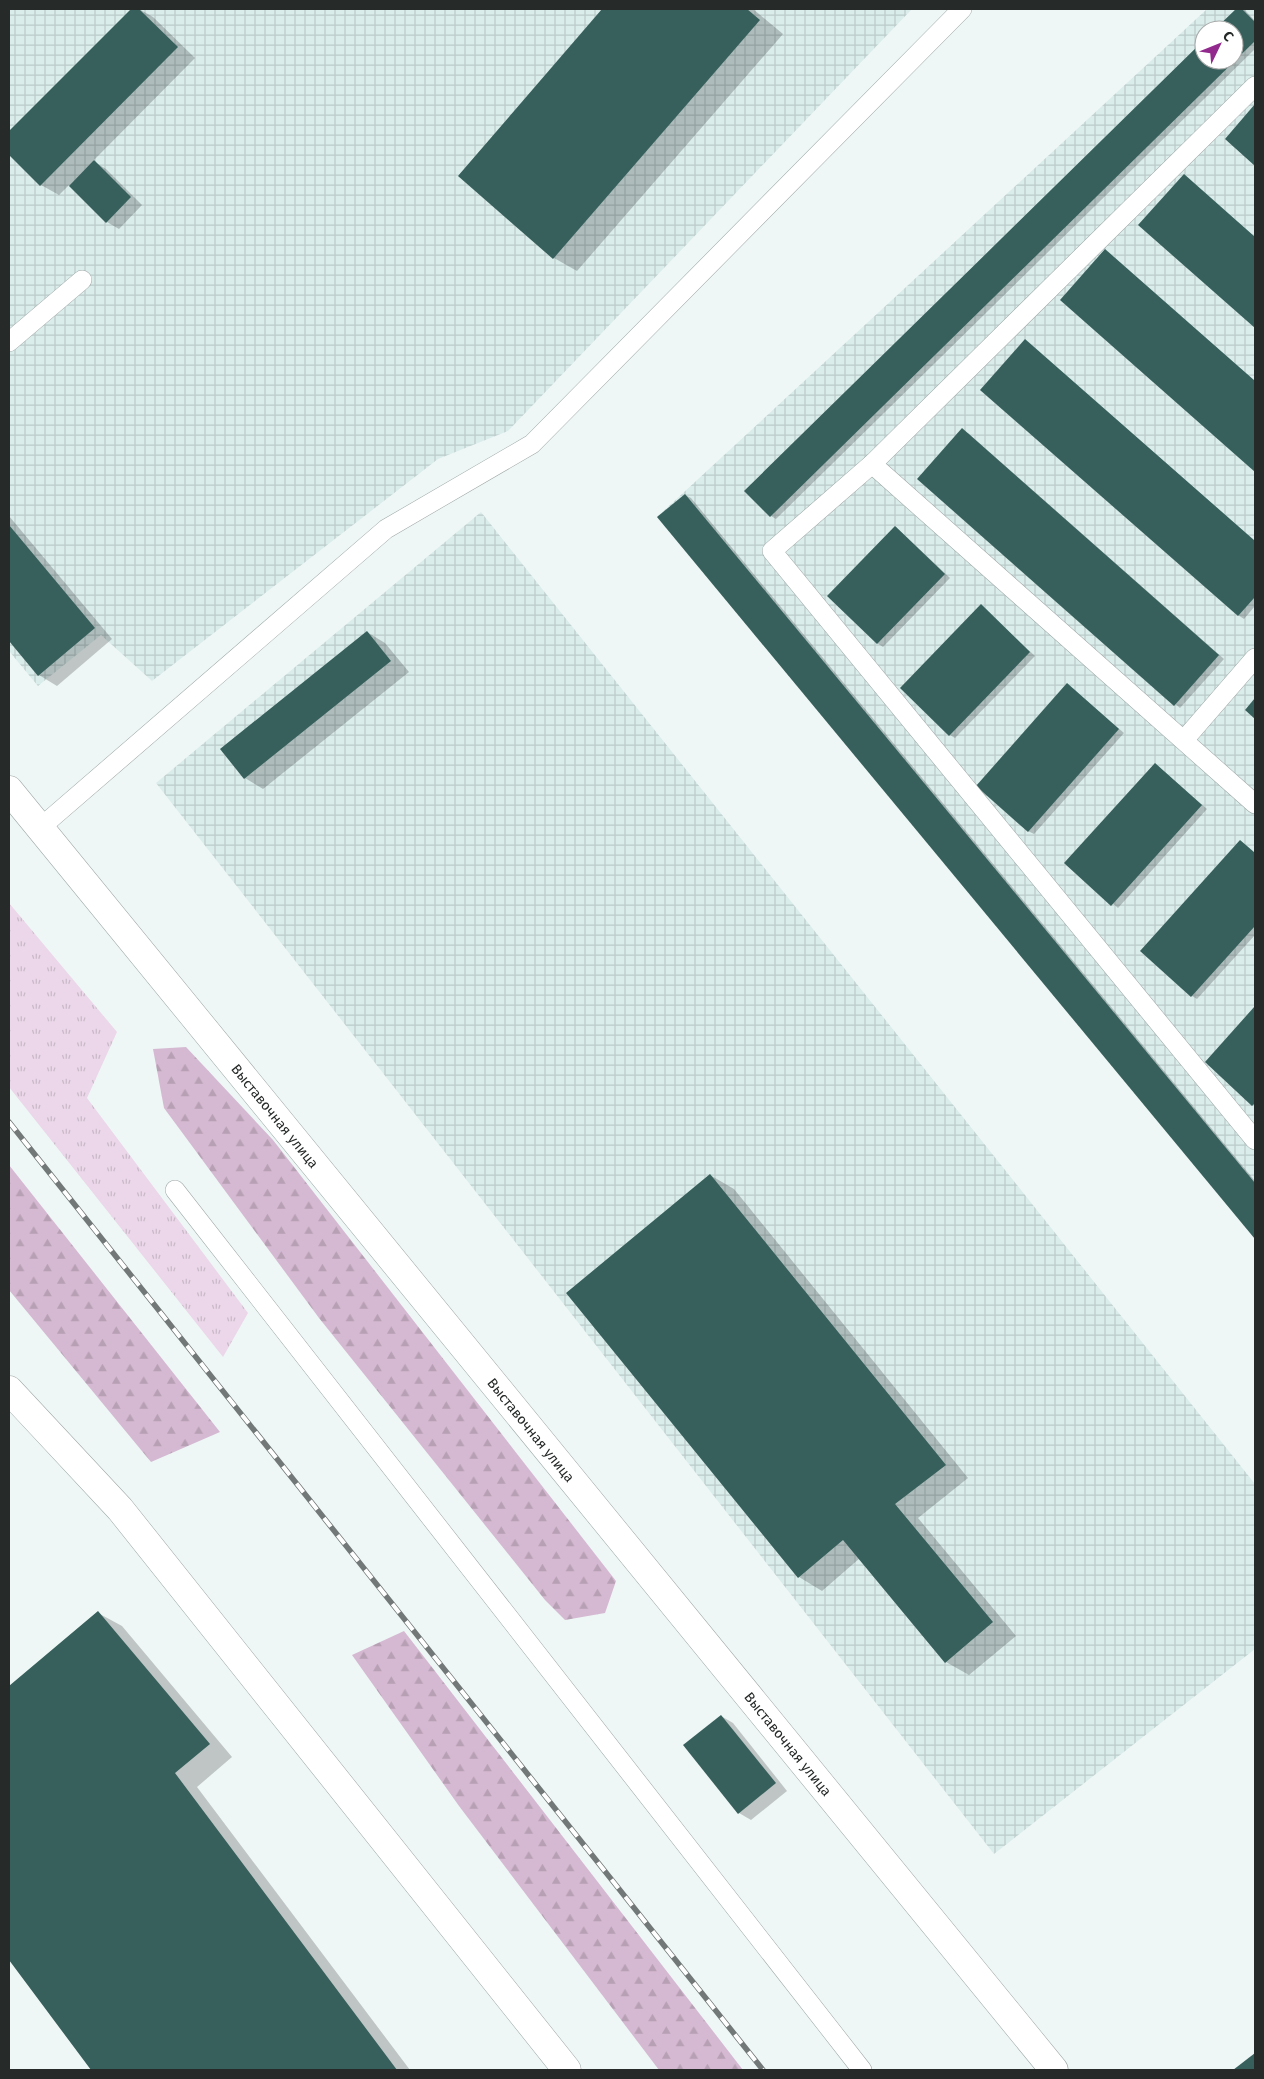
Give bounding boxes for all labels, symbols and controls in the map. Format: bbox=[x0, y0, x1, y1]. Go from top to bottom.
north arrow bbox=[1194, 20, 1244, 70]
text: С bbox=[1219, 28, 1237, 45]
street label: Выставочная улица bbox=[227, 1061, 322, 1172]
street label: Выставочная улица bbox=[483, 1375, 578, 1486]
street label: Выставочная улица bbox=[740, 1689, 835, 1800]

